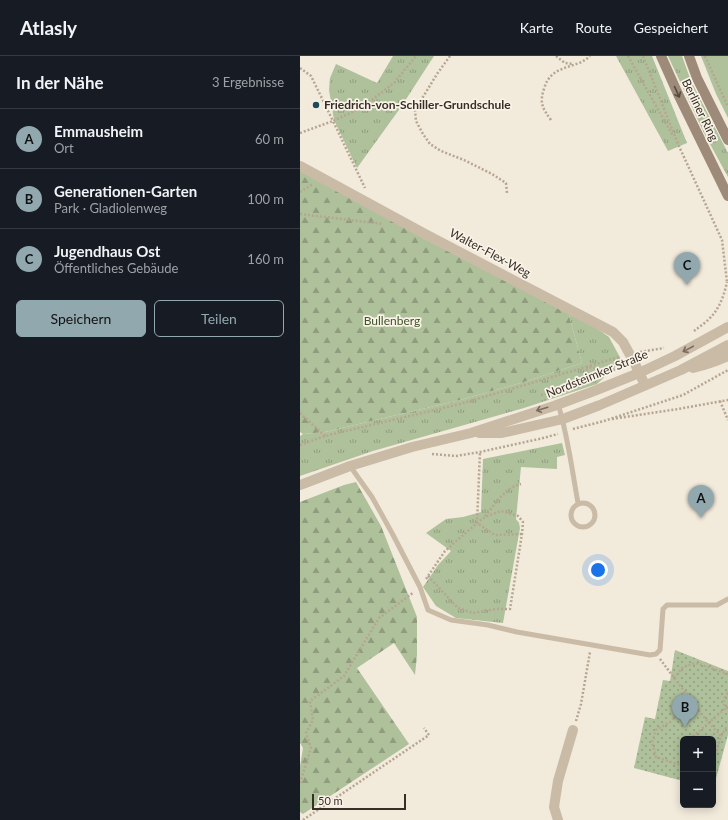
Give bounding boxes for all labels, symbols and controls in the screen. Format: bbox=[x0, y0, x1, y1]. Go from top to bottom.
text: Atlasly bbox=[20, 16, 77, 39]
text: Karte bbox=[520, 19, 553, 36]
text: Route bbox=[575, 19, 612, 36]
text: Gespeichert bbox=[634, 19, 708, 36]
text: In der Nähe bbox=[16, 72, 104, 93]
text: 3 Ergebnisse bbox=[212, 74, 284, 90]
street label: Berliner Ring bbox=[679, 76, 722, 143]
one-way arrow bbox=[674, 85, 681, 97]
place label: Friedrich-von-Schiller-Grundschule bbox=[324, 97, 511, 112]
marker: Friedrich-von-Schiller-Grundschule bbox=[311, 100, 321, 110]
text: Emmausheim bbox=[54, 122, 143, 140]
text: A bbox=[24, 131, 34, 147]
text: 60 m bbox=[255, 131, 284, 147]
text: Ort bbox=[54, 140, 74, 156]
text: Generationen-Garten bbox=[54, 182, 197, 200]
text: B bbox=[25, 191, 33, 207]
text: 100 m bbox=[247, 191, 284, 207]
text: Park · Gladiolenweg bbox=[54, 200, 167, 216]
street label: Walter-Flex-Weg bbox=[447, 225, 533, 280]
text: Jugendhaus Ost bbox=[54, 242, 160, 260]
text: C bbox=[25, 251, 33, 267]
text: 160 m bbox=[247, 251, 284, 267]
pin: C bbox=[674, 252, 700, 285]
text: Öffentliches Gebäude bbox=[54, 260, 178, 276]
button: Speichern bbox=[16, 300, 146, 337]
button: Teilen bbox=[154, 300, 284, 337]
park label: Bullenberg bbox=[364, 313, 420, 328]
street label: Nordsteimker Straße bbox=[544, 346, 650, 401]
one-way arrow bbox=[682, 346, 694, 353]
one-way arrow bbox=[536, 406, 549, 413]
pin: A bbox=[688, 485, 714, 518]
your location bbox=[588, 560, 608, 580]
pin: B bbox=[672, 694, 698, 727]
map controls bbox=[680, 736, 716, 808]
button: + bbox=[680, 736, 716, 772]
button: − bbox=[680, 772, 716, 808]
scale bar bbox=[312, 792, 406, 811]
text: 50 m bbox=[318, 794, 343, 807]

